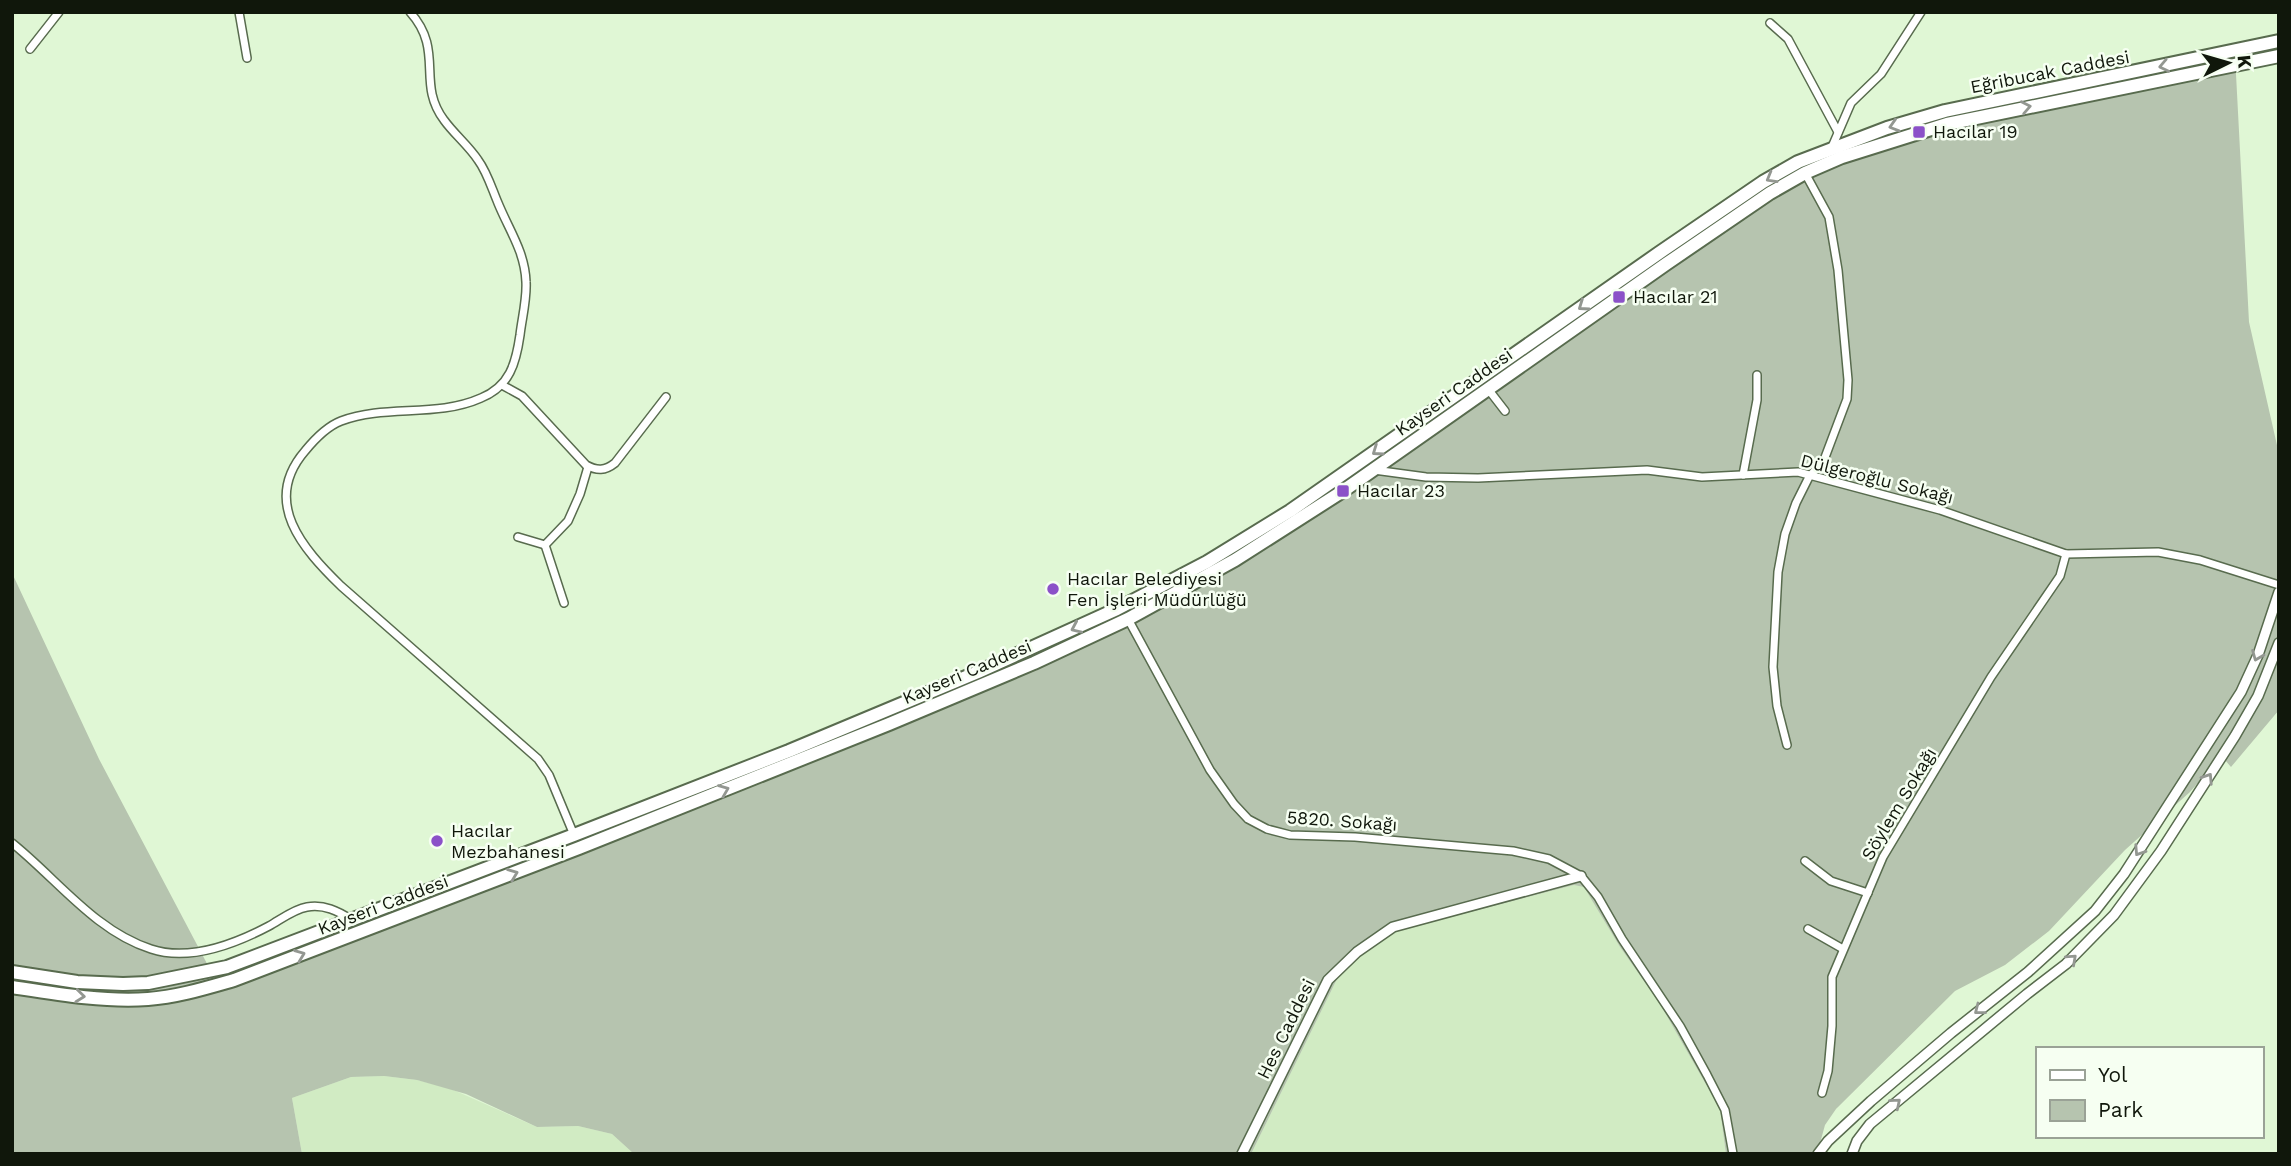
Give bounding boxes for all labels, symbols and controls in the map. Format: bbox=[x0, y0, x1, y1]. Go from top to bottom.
north arrow bbox=[2193, 28, 2263, 98]
street label: Eğribucak Caddesi bbox=[1969, 46, 2131, 97]
text: K bbox=[2232, 54, 2256, 69]
one-way arrow bbox=[2158, 58, 2170, 73]
one-way arrow bbox=[2020, 100, 2032, 115]
one-way arrow bbox=[1889, 117, 1901, 132]
place label: Hacılar 19 bbox=[1933, 121, 2018, 142]
marker: Hacılar 19 bbox=[1911, 124, 1927, 140]
one-way arrow bbox=[1765, 170, 1778, 183]
place label: Hacılar 21 bbox=[1633, 286, 1717, 307]
marker: Hacılar 21 bbox=[1611, 289, 1627, 305]
one-way arrow bbox=[1578, 298, 1591, 310]
street label: Kayseri Caddesi bbox=[1391, 343, 1516, 440]
one-way arrow bbox=[1372, 443, 1385, 455]
street label: Dülgeroğlu Sokağı bbox=[1799, 449, 1956, 508]
place label: Hacılar 23 bbox=[1357, 480, 1445, 501]
marker: Hacılar 23 bbox=[1335, 483, 1351, 499]
place label: Hacılar Belediyesi Fen İşleri Müdürlüğü bbox=[1067, 568, 1247, 610]
marker: Hacılar Belediyesi Fen İşleri Müdürlüğü bbox=[1045, 581, 1061, 597]
one-way arrow bbox=[1071, 620, 1083, 634]
street label: Kayseri Caddesi bbox=[899, 635, 1035, 708]
one-way arrow bbox=[2251, 650, 2265, 662]
street label: Söylem Sokağı bbox=[1857, 744, 1940, 864]
one-way arrow bbox=[2200, 773, 2212, 786]
one-way arrow bbox=[718, 785, 730, 799]
street label: 5820. Sokağı bbox=[1286, 806, 1398, 835]
place label: Hacılar Mezbahanesi bbox=[451, 820, 565, 862]
marker: Hacılar Mezbahanesi bbox=[429, 833, 445, 849]
one-way arrow bbox=[2135, 843, 2148, 856]
one-way arrow bbox=[506, 868, 518, 882]
street label: Kayseri Caddesi bbox=[315, 870, 451, 939]
one-way arrow bbox=[294, 949, 306, 963]
one-way arrow bbox=[2064, 955, 2077, 967]
street label: Hes Caddesi bbox=[1252, 975, 1319, 1082]
one-way arrow bbox=[74, 989, 86, 1004]
one-way arrow bbox=[1975, 1002, 1987, 1015]
legend bbox=[2036, 1047, 2263, 1138]
text: Yol bbox=[2098, 1062, 2128, 1087]
text: Park bbox=[2098, 1097, 2143, 1122]
one-way arrow bbox=[1887, 1099, 1900, 1111]

